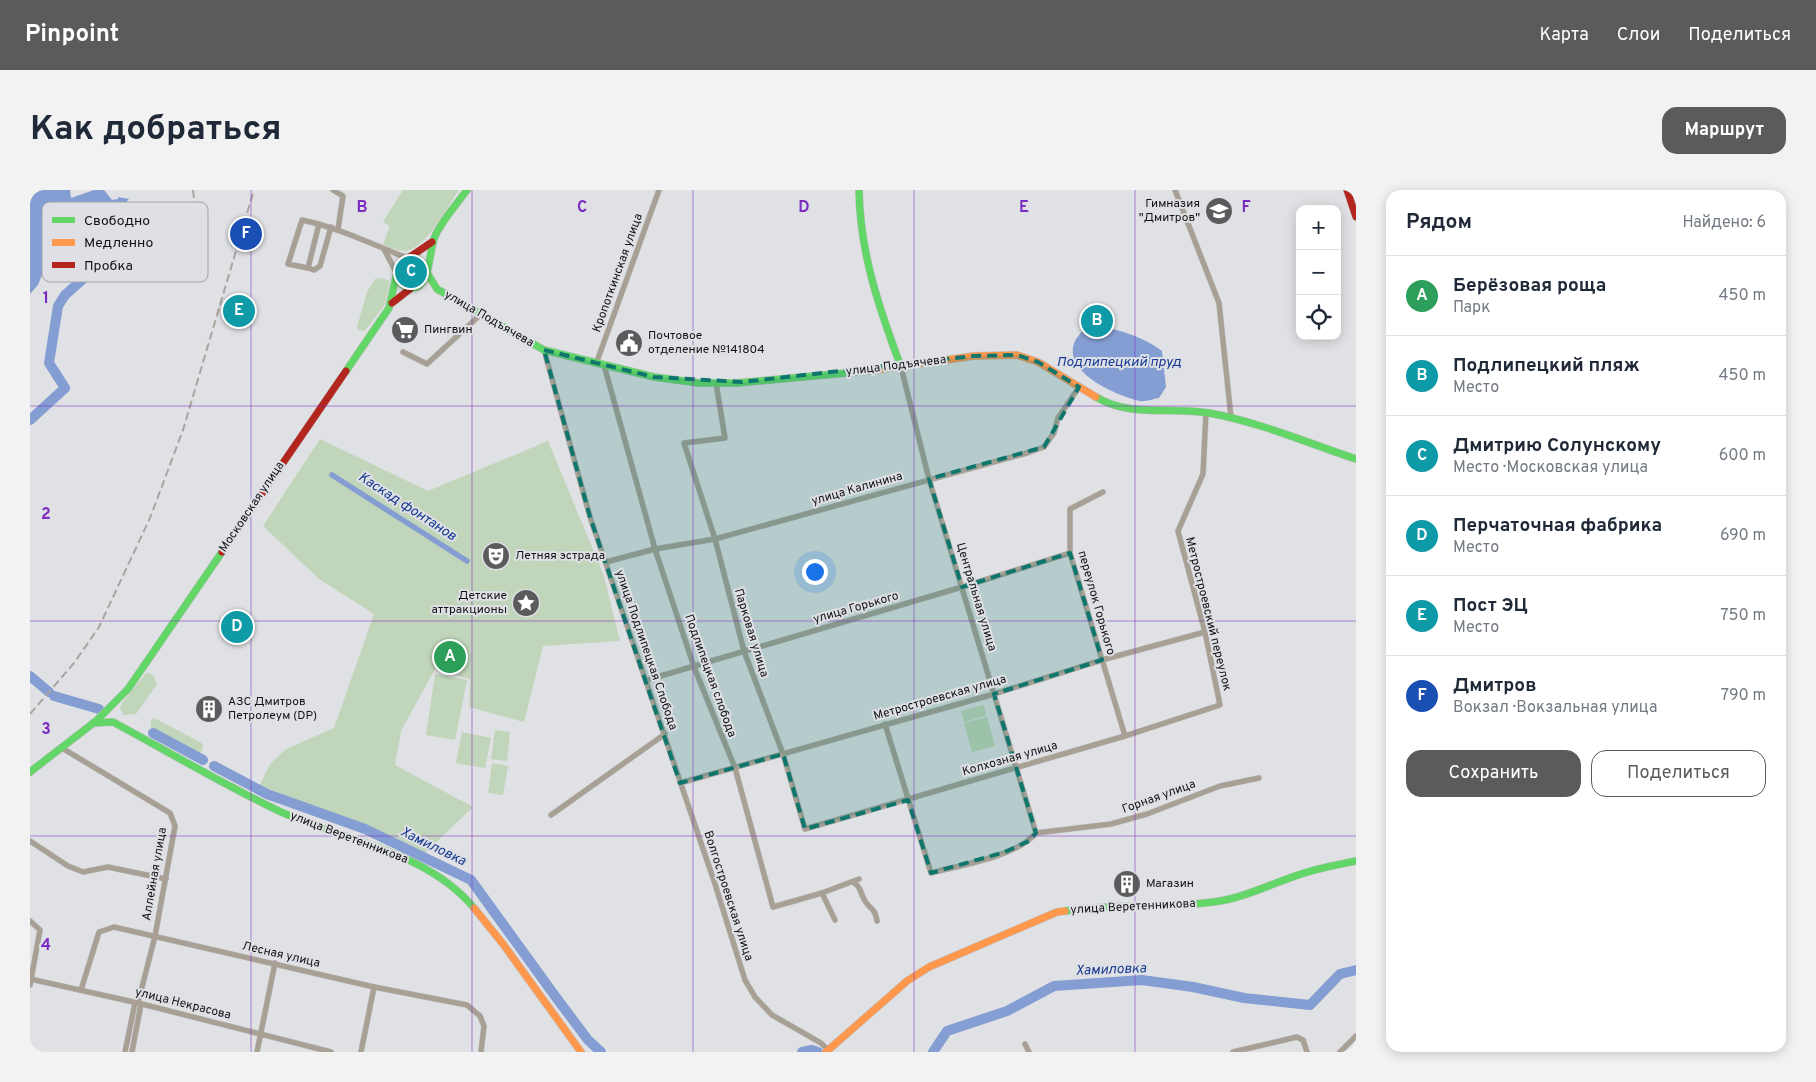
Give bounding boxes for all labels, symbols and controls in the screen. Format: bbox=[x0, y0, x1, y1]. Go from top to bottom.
text: Pinpoint bbox=[25, 20, 119, 50]
text: Карта bbox=[1539, 24, 1589, 47]
text: Слои bbox=[1617, 24, 1660, 47]
text: Поделиться bbox=[1688, 24, 1791, 47]
button: Маршрут bbox=[1662, 107, 1786, 154]
text: Как добраться bbox=[30, 108, 282, 152]
place label: Гимназия "Дмитров" bbox=[1139, 196, 1200, 226]
school or university icon: Гимназия "Дмитров" bbox=[1204, 196, 1234, 226]
text: B bbox=[356, 198, 368, 218]
text: C bbox=[577, 198, 587, 218]
text: D bbox=[798, 198, 810, 218]
text: E bbox=[1019, 198, 1029, 218]
text: F bbox=[1241, 198, 1251, 218]
legend bbox=[42, 202, 208, 282]
map controls bbox=[1296, 205, 1341, 340]
button: + bbox=[1296, 205, 1341, 250]
text: Рядом bbox=[1406, 209, 1472, 236]
street label: Кропоткинская улица bbox=[589, 211, 647, 335]
text: Свободно bbox=[84, 213, 150, 230]
text: Найдено: 6 bbox=[1683, 213, 1766, 233]
pin: F bbox=[230, 215, 262, 253]
text: Медленно bbox=[84, 235, 153, 252]
button: − bbox=[1296, 250, 1341, 295]
pin: C bbox=[395, 253, 427, 291]
text: Пробка bbox=[84, 258, 133, 275]
text: Берёзовая роща bbox=[1453, 274, 1606, 298]
text: A bbox=[1416, 286, 1428, 306]
text: 450 m bbox=[1719, 286, 1766, 306]
street label: улица Подъячева bbox=[441, 287, 537, 351]
text: 1 bbox=[43, 289, 49, 309]
pin: E bbox=[223, 292, 255, 330]
button: locate bbox=[1296, 295, 1341, 340]
text: Парк bbox=[1453, 298, 1490, 318]
pin: B bbox=[1081, 302, 1113, 340]
supermarket icon: Пингвин bbox=[390, 315, 420, 345]
place label: Пингвин bbox=[424, 322, 473, 338]
public building icon: Почтовое отделение №141804 bbox=[614, 328, 644, 358]
place label: Почтовое отделение №141804 bbox=[648, 328, 765, 358]
street label: улица Подъячева bbox=[845, 352, 947, 380]
water label: Подлипецкий пруд bbox=[1057, 354, 1181, 371]
text: Подлипецкий пляж bbox=[1453, 354, 1640, 378]
text: B bbox=[1416, 366, 1428, 386]
text: 450 m bbox=[1719, 366, 1766, 386]
text: Место bbox=[1453, 378, 1499, 398]
text: Дмитрию Солунскому bbox=[1453, 434, 1661, 458]
text: C bbox=[1417, 446, 1427, 466]
text: 600 m bbox=[1719, 446, 1766, 466]
text: Место · Московская улица bbox=[1453, 458, 1648, 478]
street label: Московская улица bbox=[216, 459, 288, 555]
street label: улица Калинина bbox=[810, 468, 904, 510]
water label: Каскад фонтанов bbox=[355, 469, 460, 545]
text: 2 bbox=[41, 505, 51, 525]
text: Перчаточная фабрика bbox=[1453, 514, 1662, 538]
text: D bbox=[1416, 526, 1428, 546]
text: 690 m bbox=[1720, 526, 1766, 546]
street label: Метростроевский переулок bbox=[1181, 535, 1235, 693]
text: Место bbox=[1453, 538, 1499, 558]
theatre icon: Летняя эстрада bbox=[481, 541, 511, 571]
street label: Центральная улица bbox=[952, 541, 1000, 653]
place label: Летняя эстрада bbox=[515, 548, 605, 564]
street label: переулок Горького bbox=[1073, 549, 1119, 657]
your location bbox=[802, 559, 828, 585]
street label: улица Подлипецкая Слобода bbox=[611, 568, 681, 732]
street label: Парковая улица bbox=[730, 587, 772, 679]
place label: Детские аттракционы bbox=[431, 588, 507, 618]
place icon: Детские аттракционы bbox=[511, 588, 541, 618]
street label: улица Горького bbox=[811, 588, 901, 628]
text: Пост ЭЦ bbox=[1453, 594, 1528, 618]
text: E bbox=[1417, 606, 1427, 626]
text: 750 m bbox=[1720, 606, 1766, 626]
pin: D bbox=[221, 608, 253, 646]
street label: Подлипецкая слобода bbox=[680, 612, 740, 740]
text: Место bbox=[1453, 618, 1499, 638]
pin: A bbox=[434, 638, 466, 676]
street label: Метростроевская улица bbox=[872, 671, 1008, 725]
text: Дмитров bbox=[1453, 674, 1537, 698]
text: F bbox=[1417, 686, 1427, 706]
text: 790 m bbox=[1721, 686, 1766, 706]
building icon: АЗС Дмитров Петролеум (DP) bbox=[194, 694, 224, 724]
place label: АЗС Дмитров Петролеум (DP) bbox=[228, 694, 317, 724]
text: Вокзал · Вокзальная улица bbox=[1453, 698, 1657, 718]
text: 3 bbox=[41, 720, 51, 740]
street label: Колхозная улица bbox=[960, 738, 1060, 780]
button: Сохранить bbox=[1406, 750, 1581, 797]
button: Поделиться bbox=[1591, 750, 1766, 797]
street label: Горная улица bbox=[1120, 776, 1198, 818]
street label: улица Веретенникова bbox=[288, 808, 410, 868]
water label: Хамиловка bbox=[397, 824, 469, 871]
street label: Аллейная улица bbox=[139, 826, 171, 922]
street label: Волгостроевская улица bbox=[699, 829, 757, 963]
building icon: Магазин bbox=[1112, 869, 1142, 899]
place label: Магазин bbox=[1146, 876, 1194, 892]
street label: улица Веретенникова bbox=[1070, 896, 1196, 918]
text: 4 bbox=[41, 936, 51, 956]
street label: Лесная улица bbox=[240, 938, 322, 972]
water label: Хамиловка bbox=[1075, 960, 1147, 980]
street label: улица Некрасова bbox=[133, 984, 233, 1024]

